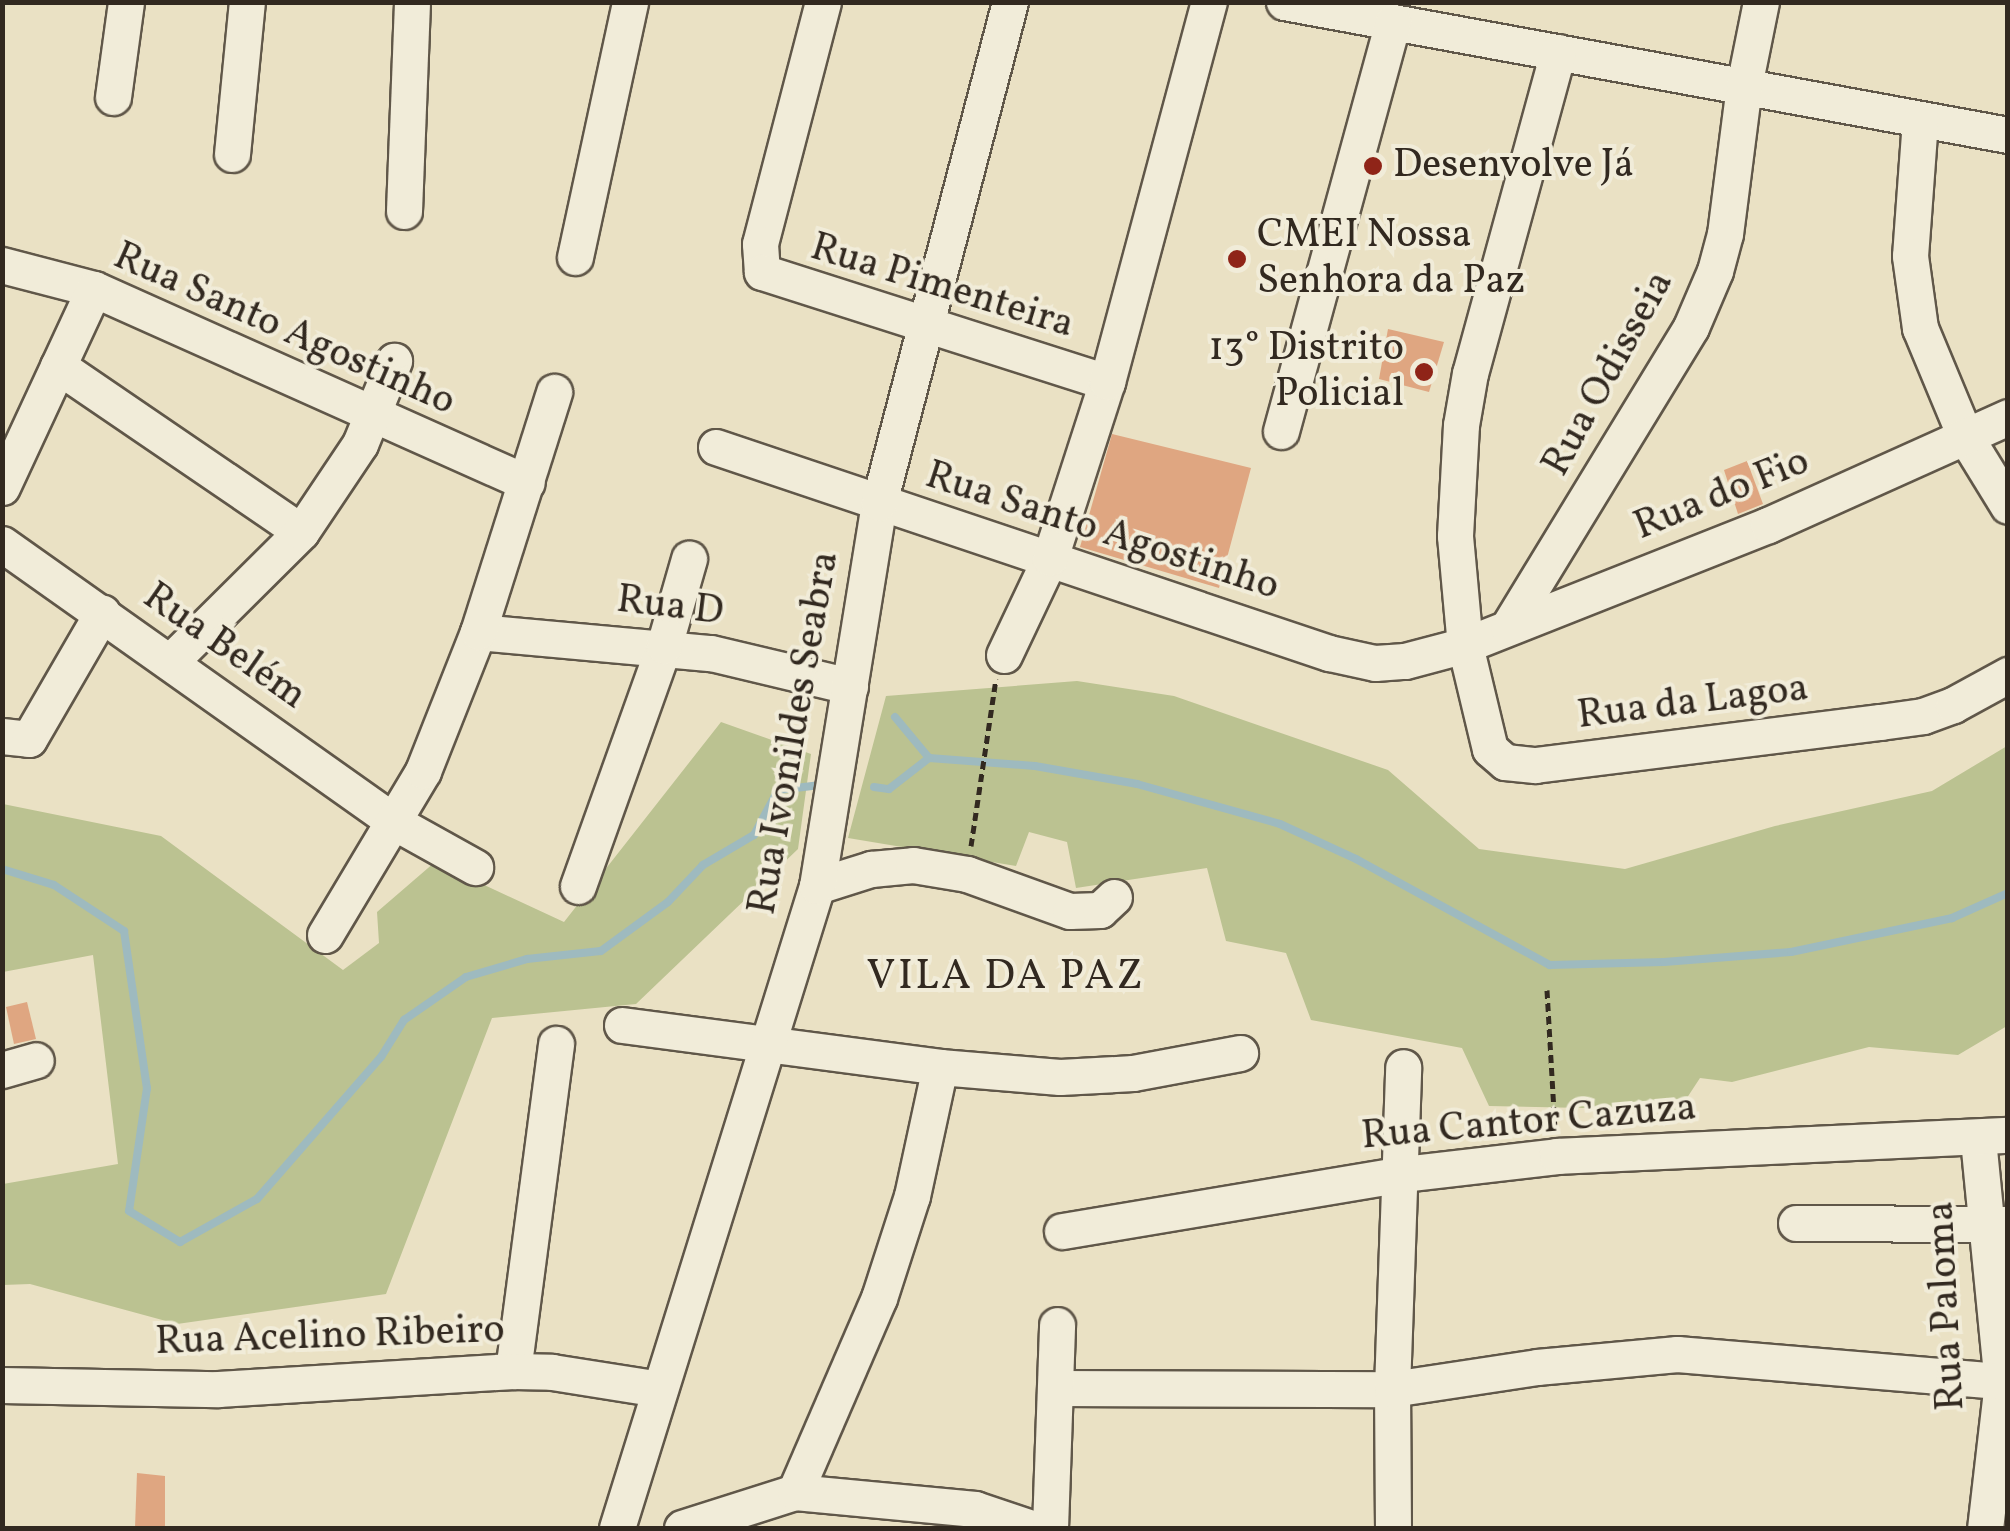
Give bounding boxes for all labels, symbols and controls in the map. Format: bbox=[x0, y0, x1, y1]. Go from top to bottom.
place label: Desenvolve Já bbox=[1393, 142, 1634, 190]
marker: Desenvolve Já bbox=[1362, 155, 1384, 177]
place label: CMEI Nossa Senhora da Paz bbox=[1257, 212, 1525, 306]
street label: Rua Pimenteira bbox=[805, 224, 1079, 350]
street label: Rua Santo Agostinho bbox=[106, 233, 462, 427]
marker: CMEI Nossa Senhora da Paz bbox=[1226, 248, 1248, 270]
street label: Rua Odisseia bbox=[1533, 263, 1685, 485]
place label: 13° Distrito Policial bbox=[1208, 325, 1404, 419]
marker: 13° Distrito Policial bbox=[1413, 361, 1435, 383]
street label: Rua do Fio bbox=[1628, 438, 1816, 552]
street label: Rua Santo Agostinho bbox=[919, 452, 1285, 612]
street label: Rua Ivonildes Seabra bbox=[739, 548, 851, 918]
street label: Rua Belém bbox=[133, 573, 315, 721]
street label: Rua D bbox=[614, 577, 726, 637]
street label: Rua da Lagoa bbox=[1575, 665, 1811, 741]
district label: VILA DA PAZ bbox=[867, 953, 1145, 1003]
street label: Rua Cantor Cazuza bbox=[1360, 1084, 1698, 1162]
street label: Rua Paloma bbox=[1918, 1200, 1976, 1412]
street label: Rua Acelino Ribeiro bbox=[155, 1307, 505, 1367]

